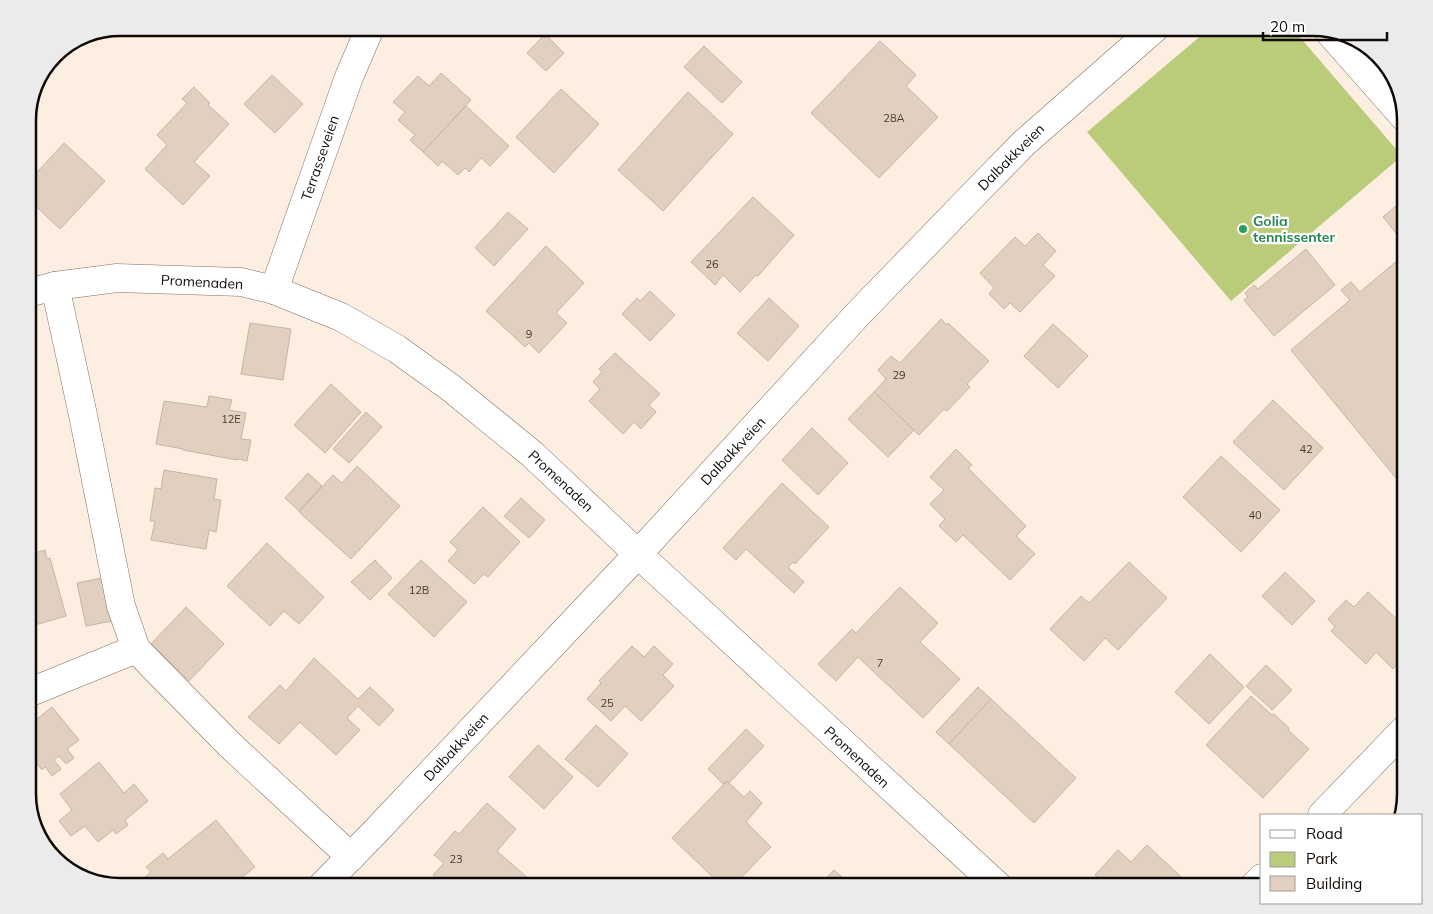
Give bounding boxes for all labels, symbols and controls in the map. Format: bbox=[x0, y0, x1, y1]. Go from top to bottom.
scale bar bbox=[1263, 10, 1387, 42]
text: 20 m bbox=[1270, 17, 1305, 36]
house number: 28A bbox=[883, 111, 905, 125]
street label: Terrasseveien bbox=[297, 113, 343, 203]
street label: Dalbakkveien bbox=[974, 120, 1048, 194]
place label: Golia tennissenter bbox=[1253, 212, 1335, 246]
marker: Golia tennissenter bbox=[1237, 223, 1249, 235]
house number: 26 bbox=[705, 257, 719, 271]
street label: Promenaden bbox=[160, 271, 244, 293]
house number: 9 bbox=[526, 327, 532, 341]
house number: 29 bbox=[892, 368, 906, 382]
house number: 12E bbox=[221, 412, 241, 426]
street label: Dalbakkveien bbox=[697, 413, 769, 489]
house number: 42 bbox=[1299, 442, 1313, 456]
street label: Promenaden bbox=[525, 446, 597, 516]
house number: 40 bbox=[1248, 508, 1262, 522]
house number: 12B bbox=[409, 583, 429, 597]
house number: 7 bbox=[877, 656, 883, 670]
house number: 25 bbox=[600, 696, 614, 710]
street label: Dalbakkveien bbox=[420, 709, 492, 785]
street label: Promenaden bbox=[821, 722, 893, 792]
legend bbox=[1260, 814, 1423, 904]
text: Road bbox=[1306, 824, 1343, 843]
text: Park bbox=[1306, 849, 1338, 868]
house number: 23 bbox=[449, 852, 463, 866]
text: Building bbox=[1306, 874, 1362, 893]

